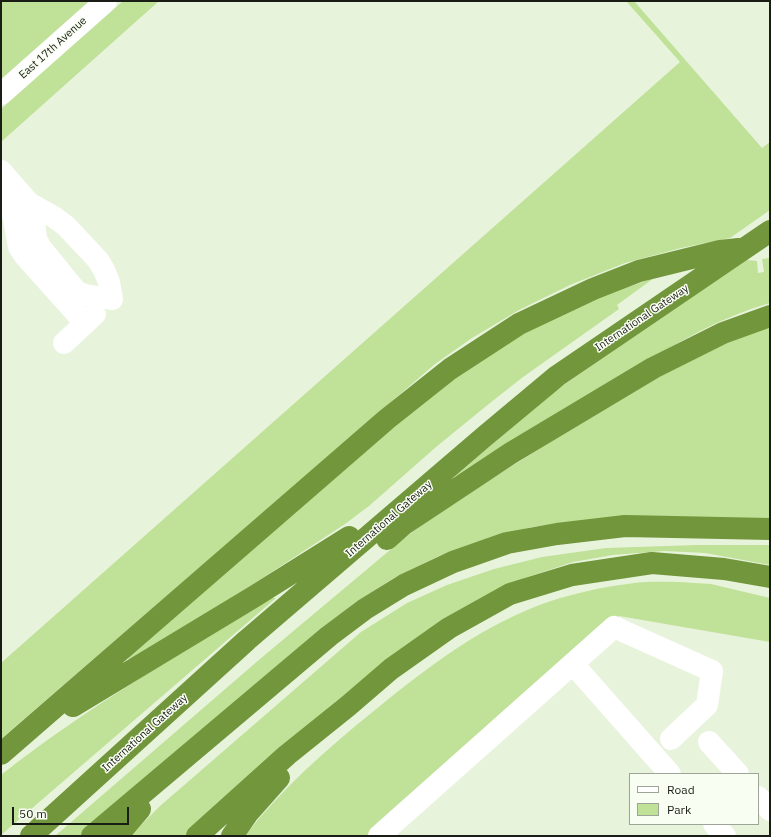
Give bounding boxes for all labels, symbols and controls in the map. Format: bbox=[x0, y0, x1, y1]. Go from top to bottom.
street label: East 17th Avenue bbox=[16, 14, 90, 82]
street label: International Gateway bbox=[593, 282, 691, 354]
street label: International Gateway bbox=[343, 478, 435, 560]
street label: International Gateway bbox=[100, 691, 190, 775]
legend bbox=[629, 773, 759, 825]
text: Road bbox=[667, 782, 695, 797]
scale bar bbox=[14, 799, 131, 825]
text: Park bbox=[667, 802, 691, 817]
text: 50 m bbox=[19, 806, 47, 821]

